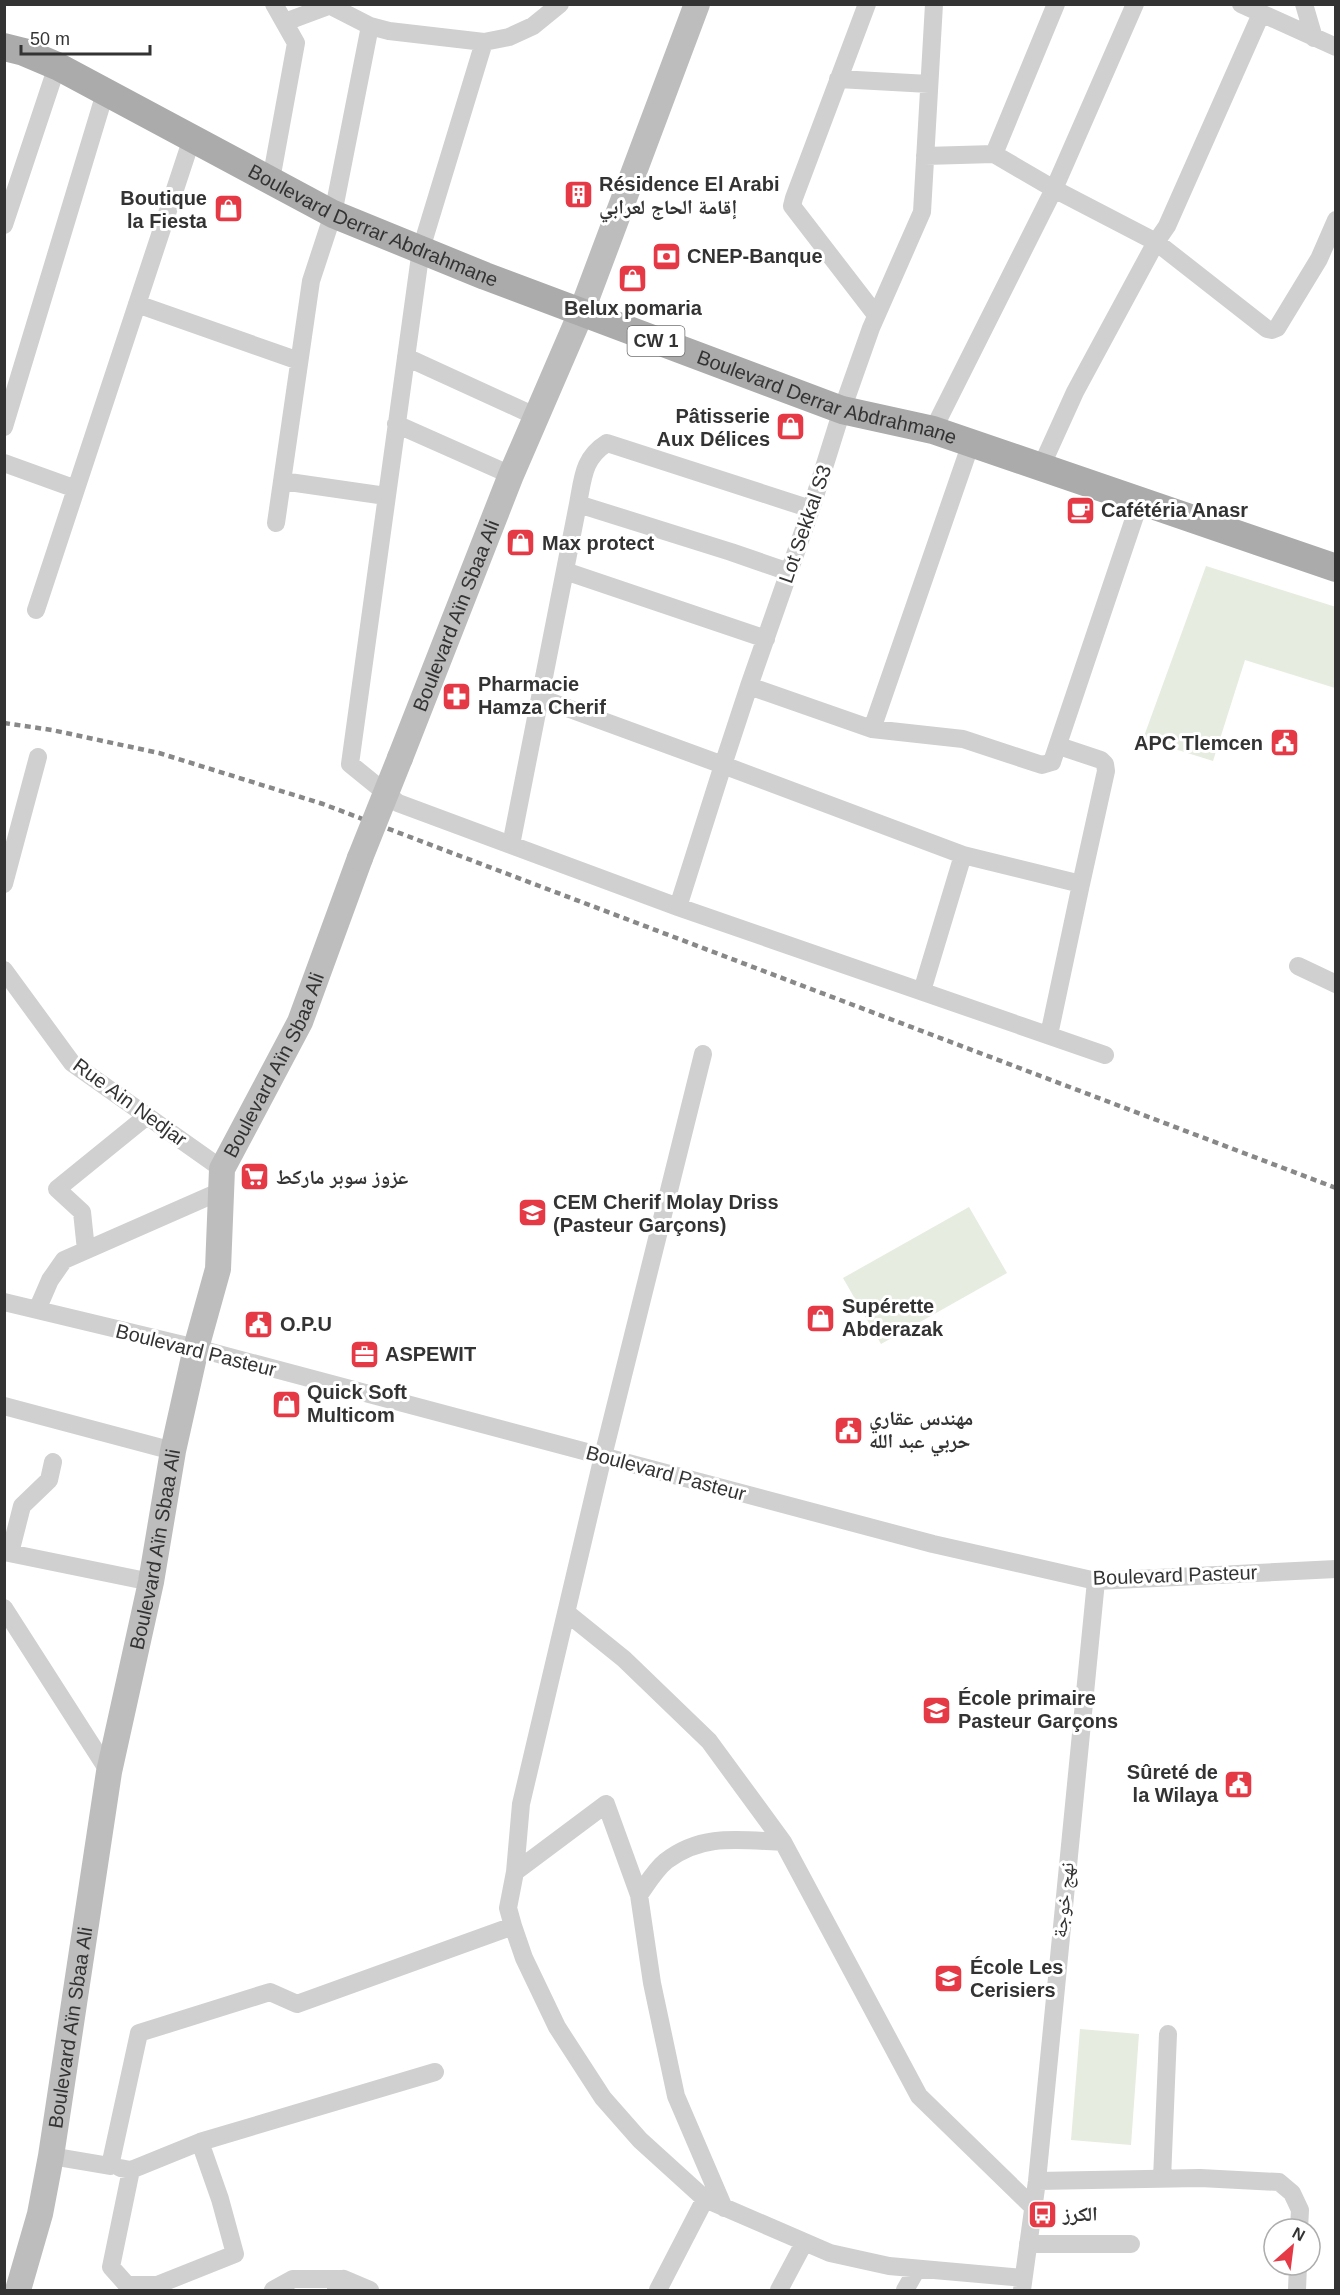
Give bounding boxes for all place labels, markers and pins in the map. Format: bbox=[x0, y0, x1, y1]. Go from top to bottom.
place label: Résidence El Arabi إقامة الحاج لعرابي bbox=[599, 173, 779, 223]
building icon: Résidence El Arabi إقامة الحاج لعرابي bbox=[562, 179, 594, 211]
place label: Boutique la Fiesta bbox=[120, 187, 208, 232]
shop icon: Boutique la Fiesta bbox=[212, 193, 244, 225]
bank icon: CNEP-Banque bbox=[650, 240, 682, 272]
place label: CNEP-Banque bbox=[687, 245, 823, 267]
shop icon: Belux pomaria bbox=[617, 262, 649, 294]
place label: Belux pomaria bbox=[564, 297, 703, 319]
place label: Pâtisserie Aux Délices bbox=[657, 405, 770, 450]
shop icon: Pâtisserie Aux Délices bbox=[775, 411, 807, 443]
cafe icon: Cafétéria Anasr bbox=[1064, 494, 1096, 526]
place label: Cafétéria Anasr bbox=[1101, 499, 1248, 521]
shop icon: Max protect bbox=[505, 527, 537, 559]
place label: Max protect bbox=[542, 532, 655, 554]
place label: Pharmacie Hamza Cherif bbox=[478, 673, 606, 718]
pharmacy icon: Pharmacie Hamza Cherif bbox=[441, 680, 473, 712]
public building icon: APC Tlemcen bbox=[1268, 727, 1300, 759]
place label: APC Tlemcen bbox=[1134, 732, 1263, 754]
supermarket icon: عزوز سوبر ماركط bbox=[239, 1161, 271, 1193]
place label: عزوز سوبر ماركط bbox=[276, 1166, 408, 1189]
place label: CEM Cherif Molay Driss (Pasteur Garçons) bbox=[553, 1191, 779, 1236]
school or university icon: CEM Cherif Molay Driss (Pasteur Garçons) bbox=[516, 1197, 548, 1229]
place label: Supérette Abderazak bbox=[842, 1295, 944, 1340]
shop icon: Supérette Abderazak bbox=[805, 1302, 837, 1334]
public building icon: O.P.U bbox=[243, 1308, 275, 1340]
place label: O.P.U bbox=[280, 1313, 332, 1335]
office icon: ASPEWIT bbox=[348, 1338, 380, 1370]
place label: ASPEWIT bbox=[385, 1343, 476, 1365]
place label: Quick Soft Multicom bbox=[307, 1381, 407, 1426]
shop icon: Quick Soft Multicom bbox=[270, 1388, 302, 1420]
place label: مهندس عقاري حربي عبد الله bbox=[869, 1407, 973, 1457]
public building icon: مهندس عقاري حربي عبد الله bbox=[832, 1414, 864, 1446]
place label: École primaire Pasteur Garçons bbox=[958, 1687, 1118, 1732]
school or university icon: École primaire Pasteur Garçons bbox=[921, 1694, 953, 1726]
place label: Sûreté de la Wilaya bbox=[1127, 1761, 1219, 1806]
public building icon: Sûreté de la Wilaya bbox=[1223, 1768, 1255, 1800]
place label: École Les Cerisiers bbox=[970, 1956, 1063, 2001]
school or university icon: École Les Cerisiers bbox=[933, 1963, 965, 1995]
bus stop icon: الكرز bbox=[1026, 2198, 1058, 2230]
place label: الكرز bbox=[1062, 2203, 1098, 2226]

